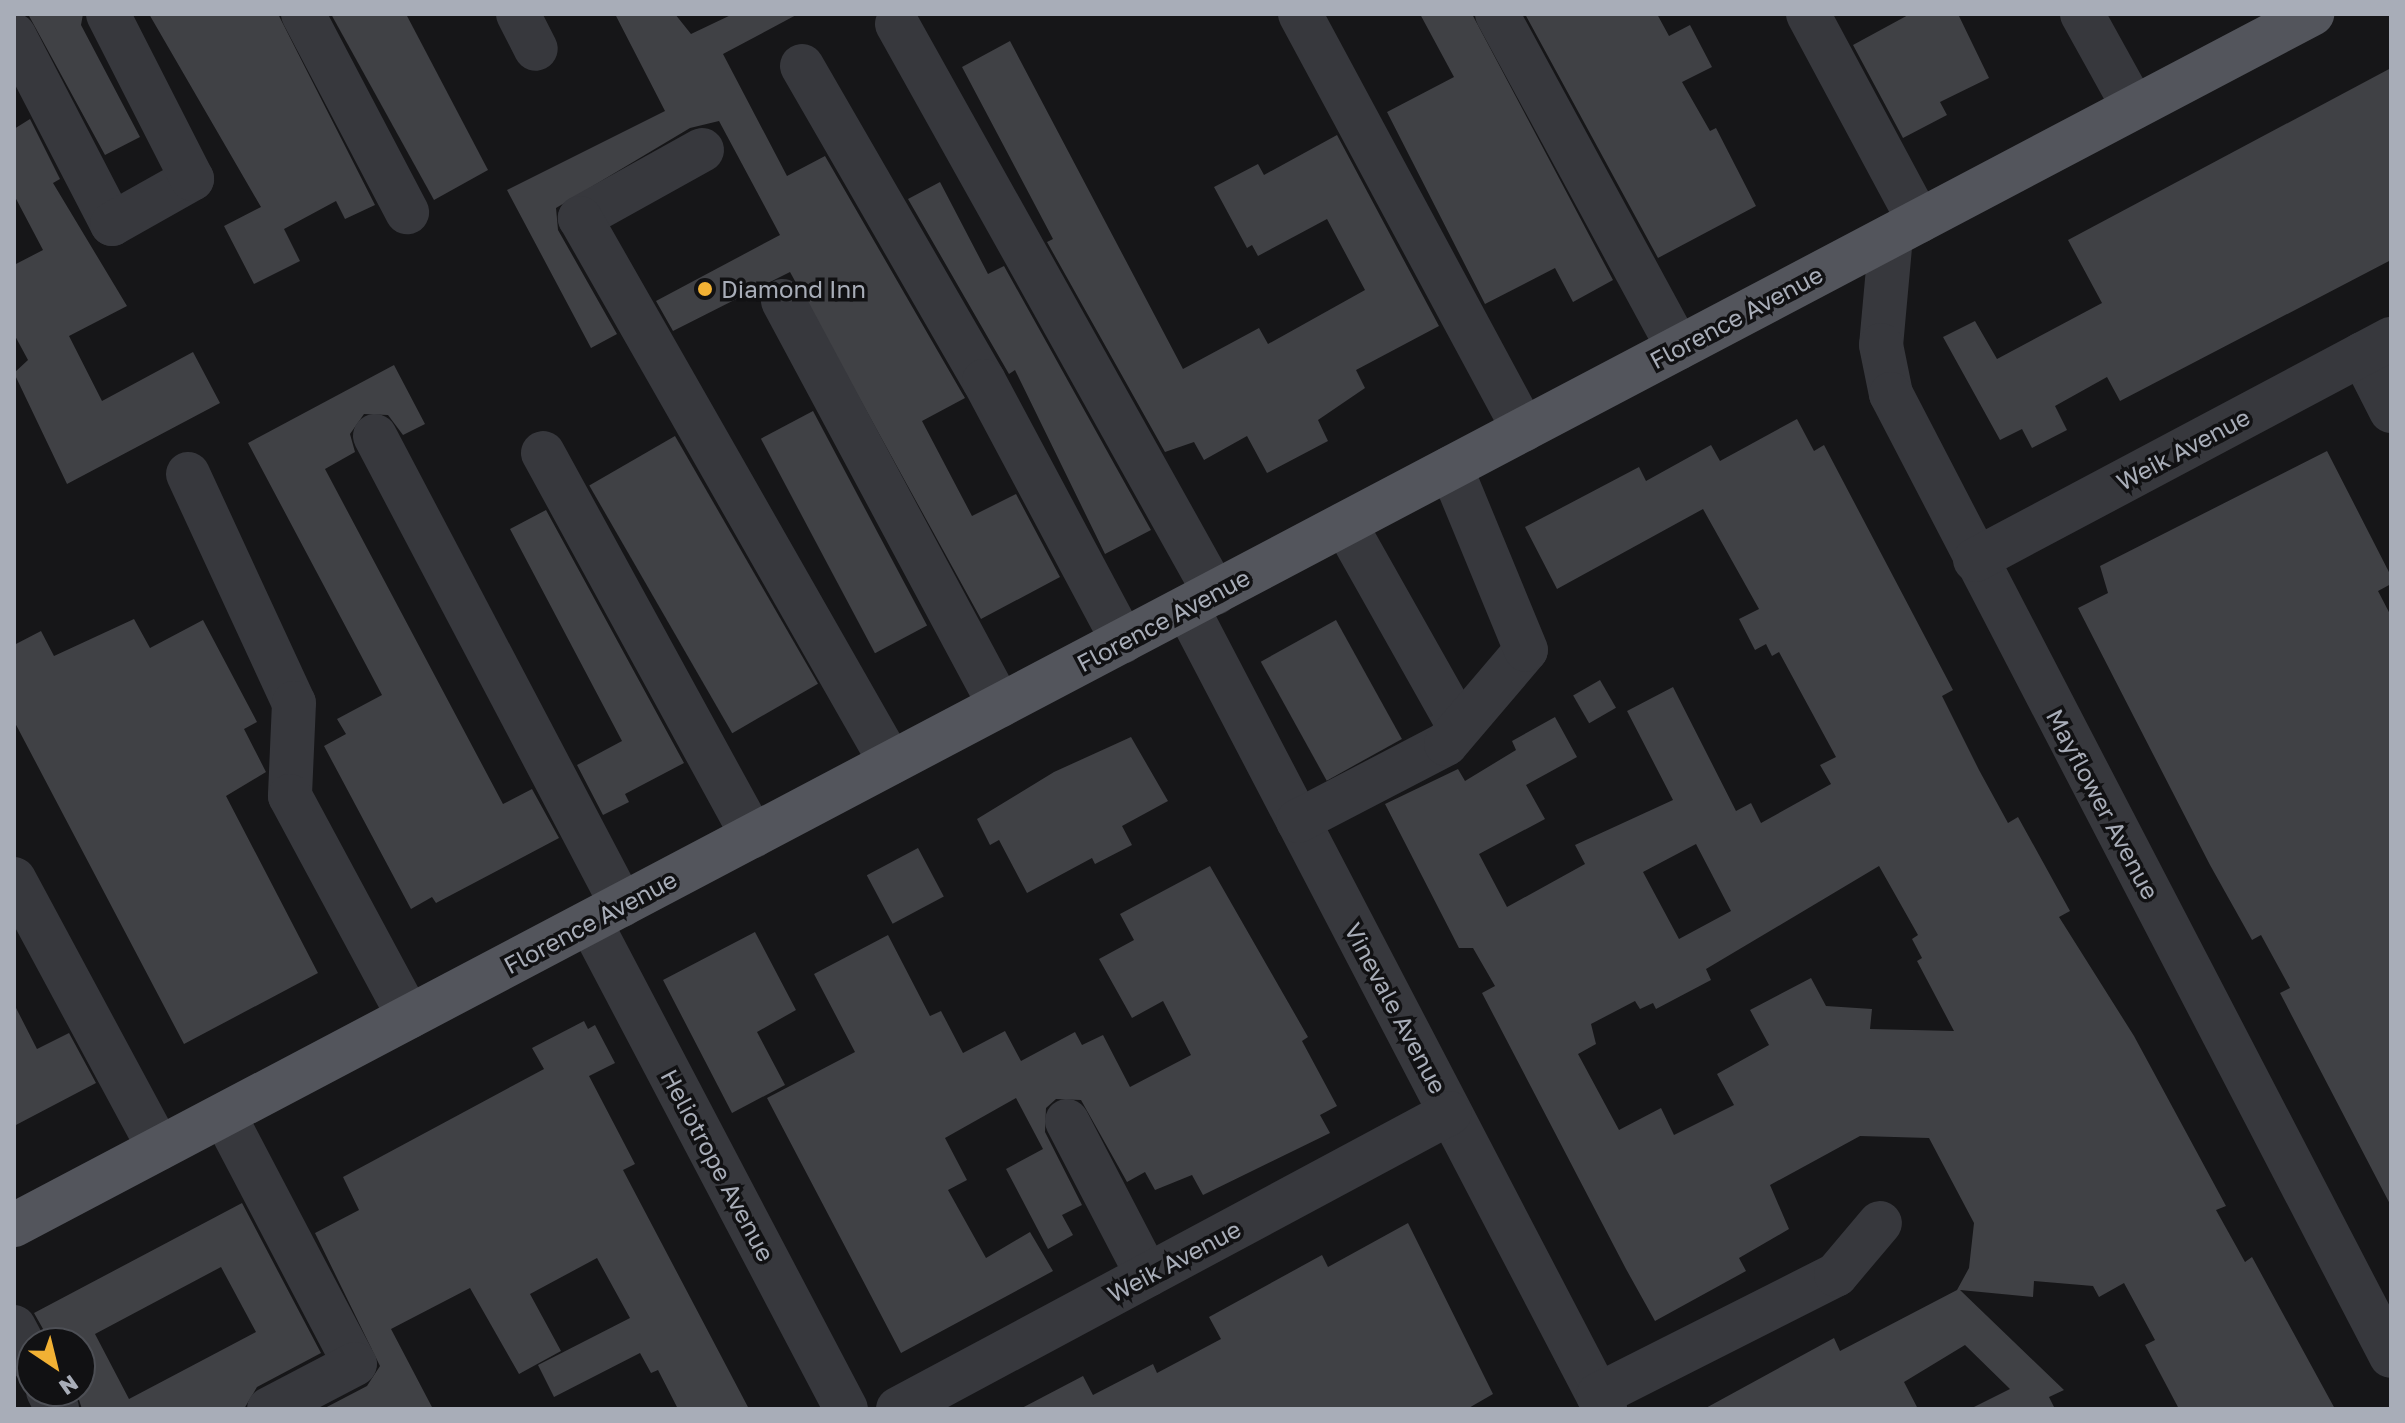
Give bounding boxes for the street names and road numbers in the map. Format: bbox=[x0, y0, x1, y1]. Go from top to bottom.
street label: Florence Avenue bbox=[1645, 259, 1827, 375]
street label: Weik Avenue bbox=[2111, 402, 2255, 496]
street label: Florence Avenue bbox=[1072, 562, 1254, 678]
street label: Mayflower Avenue bbox=[2041, 704, 2165, 904]
street label: Florence Avenue bbox=[499, 864, 681, 980]
street label: Vinevale Avenue bbox=[1339, 918, 1453, 1098]
street label: Heliotrope Avenue bbox=[655, 1064, 781, 1266]
street label: Weik Avenue bbox=[1102, 1214, 1246, 1308]

